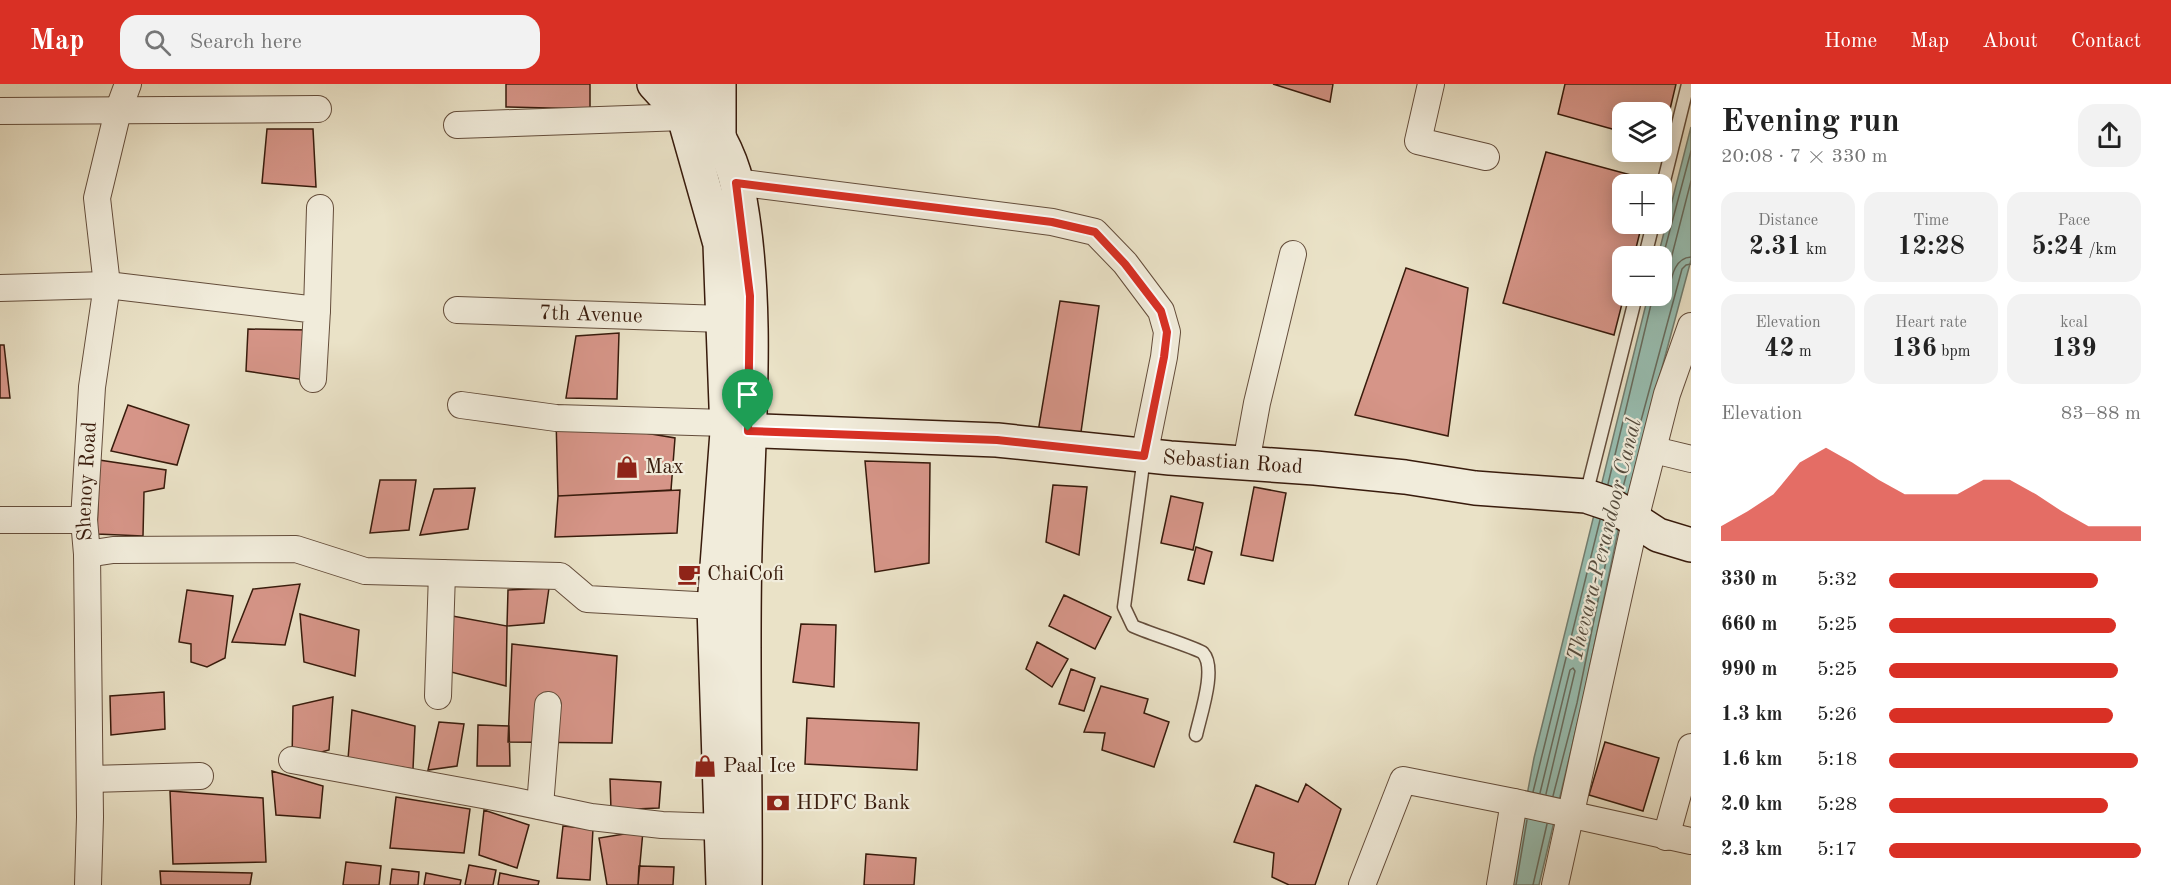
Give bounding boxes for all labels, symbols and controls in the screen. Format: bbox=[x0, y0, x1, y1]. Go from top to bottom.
search box bbox=[120, 15, 540, 69]
icon: search bbox=[141, 26, 174, 59]
text: Map bbox=[30, 28, 84, 56]
text: Search here bbox=[189, 31, 302, 53]
text: Home bbox=[1824, 31, 1877, 52]
text: Map bbox=[1910, 31, 1949, 52]
text: About bbox=[1982, 31, 2038, 52]
text: Contact bbox=[2071, 31, 2141, 52]
map controls bbox=[1612, 102, 1672, 306]
button: layers bbox=[1612, 102, 1672, 162]
button: share bbox=[2078, 104, 2141, 167]
text: Evening run bbox=[1721, 106, 1900, 139]
text: 20:08 · 7 × 330 m bbox=[1721, 147, 1888, 167]
button: + bbox=[1612, 174, 1672, 234]
text: Distance bbox=[1758, 213, 1818, 229]
text: Time bbox=[1913, 213, 1949, 229]
text: Pace bbox=[2058, 213, 2090, 229]
text: 2.31 bbox=[1749, 234, 1802, 260]
text: 12:28 bbox=[1897, 234, 1965, 260]
text: 5:24 bbox=[2031, 234, 2084, 260]
text: km bbox=[1802, 242, 1827, 258]
text: /km bbox=[2084, 242, 2117, 258]
button: − bbox=[1612, 246, 1672, 306]
street label: 7th Avenue bbox=[539, 302, 643, 327]
text: Elevation bbox=[1755, 315, 1821, 331]
text: Heart rate bbox=[1895, 315, 1967, 331]
text: kcal bbox=[2060, 315, 2088, 331]
text: 42 bbox=[1764, 336, 1794, 362]
text: 136 bbox=[1892, 336, 1937, 362]
text: 139 bbox=[2051, 336, 2097, 362]
text: m bbox=[1794, 344, 1812, 360]
text: bpm bbox=[1937, 344, 1970, 360]
pin bbox=[722, 369, 773, 431]
icon: arrive bbox=[731, 378, 764, 411]
text: Elevation bbox=[1721, 404, 1802, 424]
text: 83–88 m bbox=[2061, 404, 2141, 424]
water label: Thevara-Perandoor Canal bbox=[1564, 416, 1646, 664]
street label: Shenoy Road bbox=[73, 421, 100, 542]
street label: Sebastian Road bbox=[1162, 447, 1304, 478]
shop icon: Max bbox=[614, 454, 640, 480]
place label: Max bbox=[645, 457, 684, 478]
cafe icon: ChaiCofi bbox=[676, 561, 702, 587]
place label: ChaiCofi bbox=[707, 564, 784, 585]
text: 330 m bbox=[1721, 570, 1777, 590]
text: 5:32 bbox=[1817, 570, 1857, 590]
text: 660 m bbox=[1721, 615, 1777, 635]
text: 5:25 bbox=[1817, 615, 1857, 635]
text: 990 m bbox=[1721, 660, 1777, 680]
text: 5:25 bbox=[1817, 660, 1857, 680]
text: 1.3 km bbox=[1721, 705, 1783, 725]
text: 5:26 bbox=[1817, 705, 1857, 725]
text: 1.6 km bbox=[1721, 750, 1783, 770]
text: 5:18 bbox=[1817, 750, 1857, 770]
shop icon: Paal Ice bbox=[692, 753, 718, 779]
place label: Paal Ice bbox=[723, 756, 796, 777]
bank icon: HDFC Bank bbox=[765, 790, 791, 816]
place label: HDFC Bank bbox=[796, 793, 910, 814]
text: 2.0 km bbox=[1721, 795, 1783, 815]
text: 5:28 bbox=[1817, 795, 1857, 815]
text: 2.3 km bbox=[1721, 840, 1783, 860]
text: 5:17 bbox=[1817, 840, 1857, 860]

